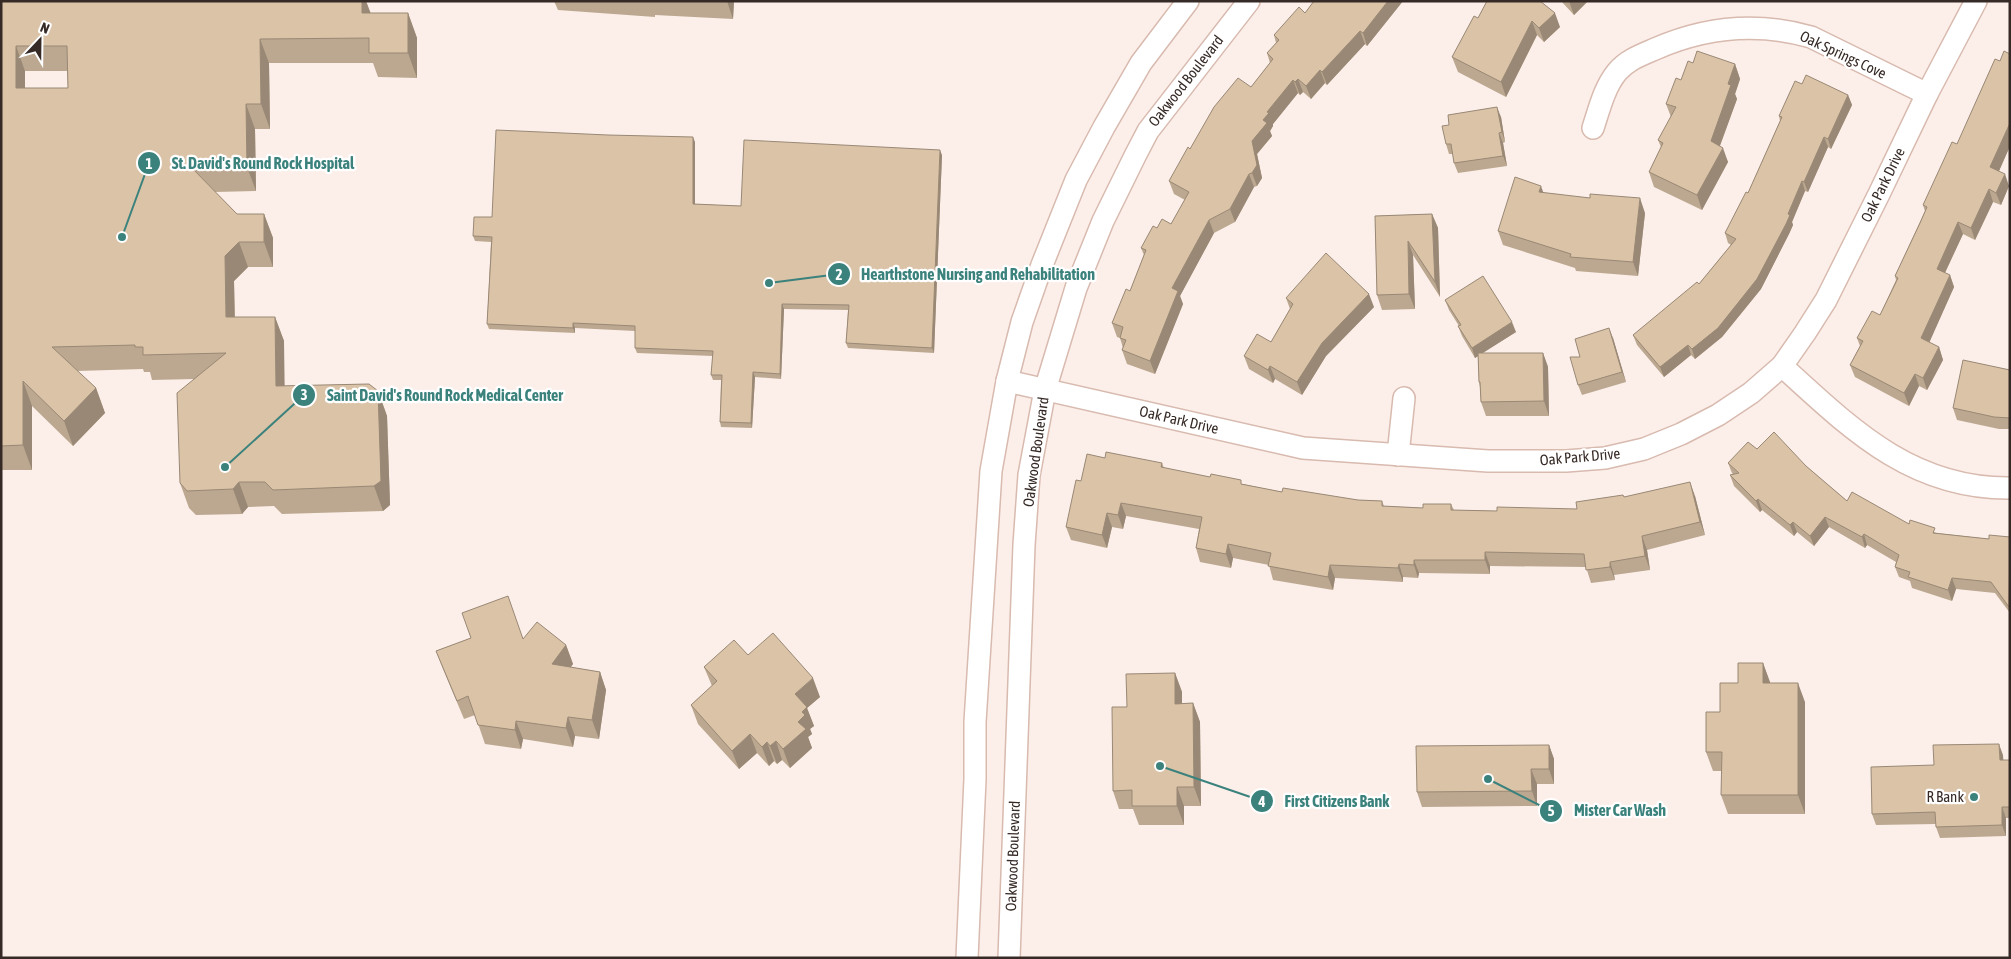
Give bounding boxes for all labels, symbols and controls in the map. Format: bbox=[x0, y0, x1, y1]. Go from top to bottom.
north arrow bbox=[15, 15, 65, 65]
text: N bbox=[38, 19, 52, 37]
street label: Oak Springs Cove bbox=[1797, 27, 1889, 82]
street label: Oakwood Boulevard bbox=[1145, 32, 1226, 130]
street label: Oak Park Drive bbox=[1857, 145, 1908, 225]
callout: St. David's Round Rock Hospital bbox=[137, 148, 364, 179]
text: St. David's Round Rock Hospital bbox=[172, 154, 355, 172]
text: 1 bbox=[145, 155, 153, 172]
callout: Hearthstone Nursing and Rehabilitation bbox=[826, 259, 1105, 290]
text: Hearthstone Nursing and Rehabilitation bbox=[861, 265, 1095, 283]
text: 2 bbox=[835, 266, 843, 283]
callout: Saint David's Round Rock Medical Center bbox=[291, 380, 573, 411]
text: 3 bbox=[300, 386, 308, 403]
text: Saint David's Round Rock Medical Center bbox=[327, 386, 563, 404]
street label: Oakwood Boulevard bbox=[1019, 396, 1052, 508]
street label: Oak Park Drive bbox=[1138, 402, 1220, 437]
street label: Oak Park Drive bbox=[1539, 445, 1621, 468]
callout: First Citizens Bank bbox=[1249, 786, 1399, 817]
place label: R Bank bbox=[1926, 788, 1964, 805]
marker: R Bank bbox=[1968, 791, 1980, 803]
text: First Citizens Bank bbox=[1285, 792, 1390, 810]
text: 4 bbox=[1257, 793, 1266, 810]
callout: Mister Car Wash bbox=[1539, 795, 1676, 826]
street label: Oakwood Boulevard bbox=[1002, 800, 1023, 912]
text: Mister Car Wash bbox=[1574, 801, 1666, 819]
text: 5 bbox=[1547, 802, 1555, 819]

